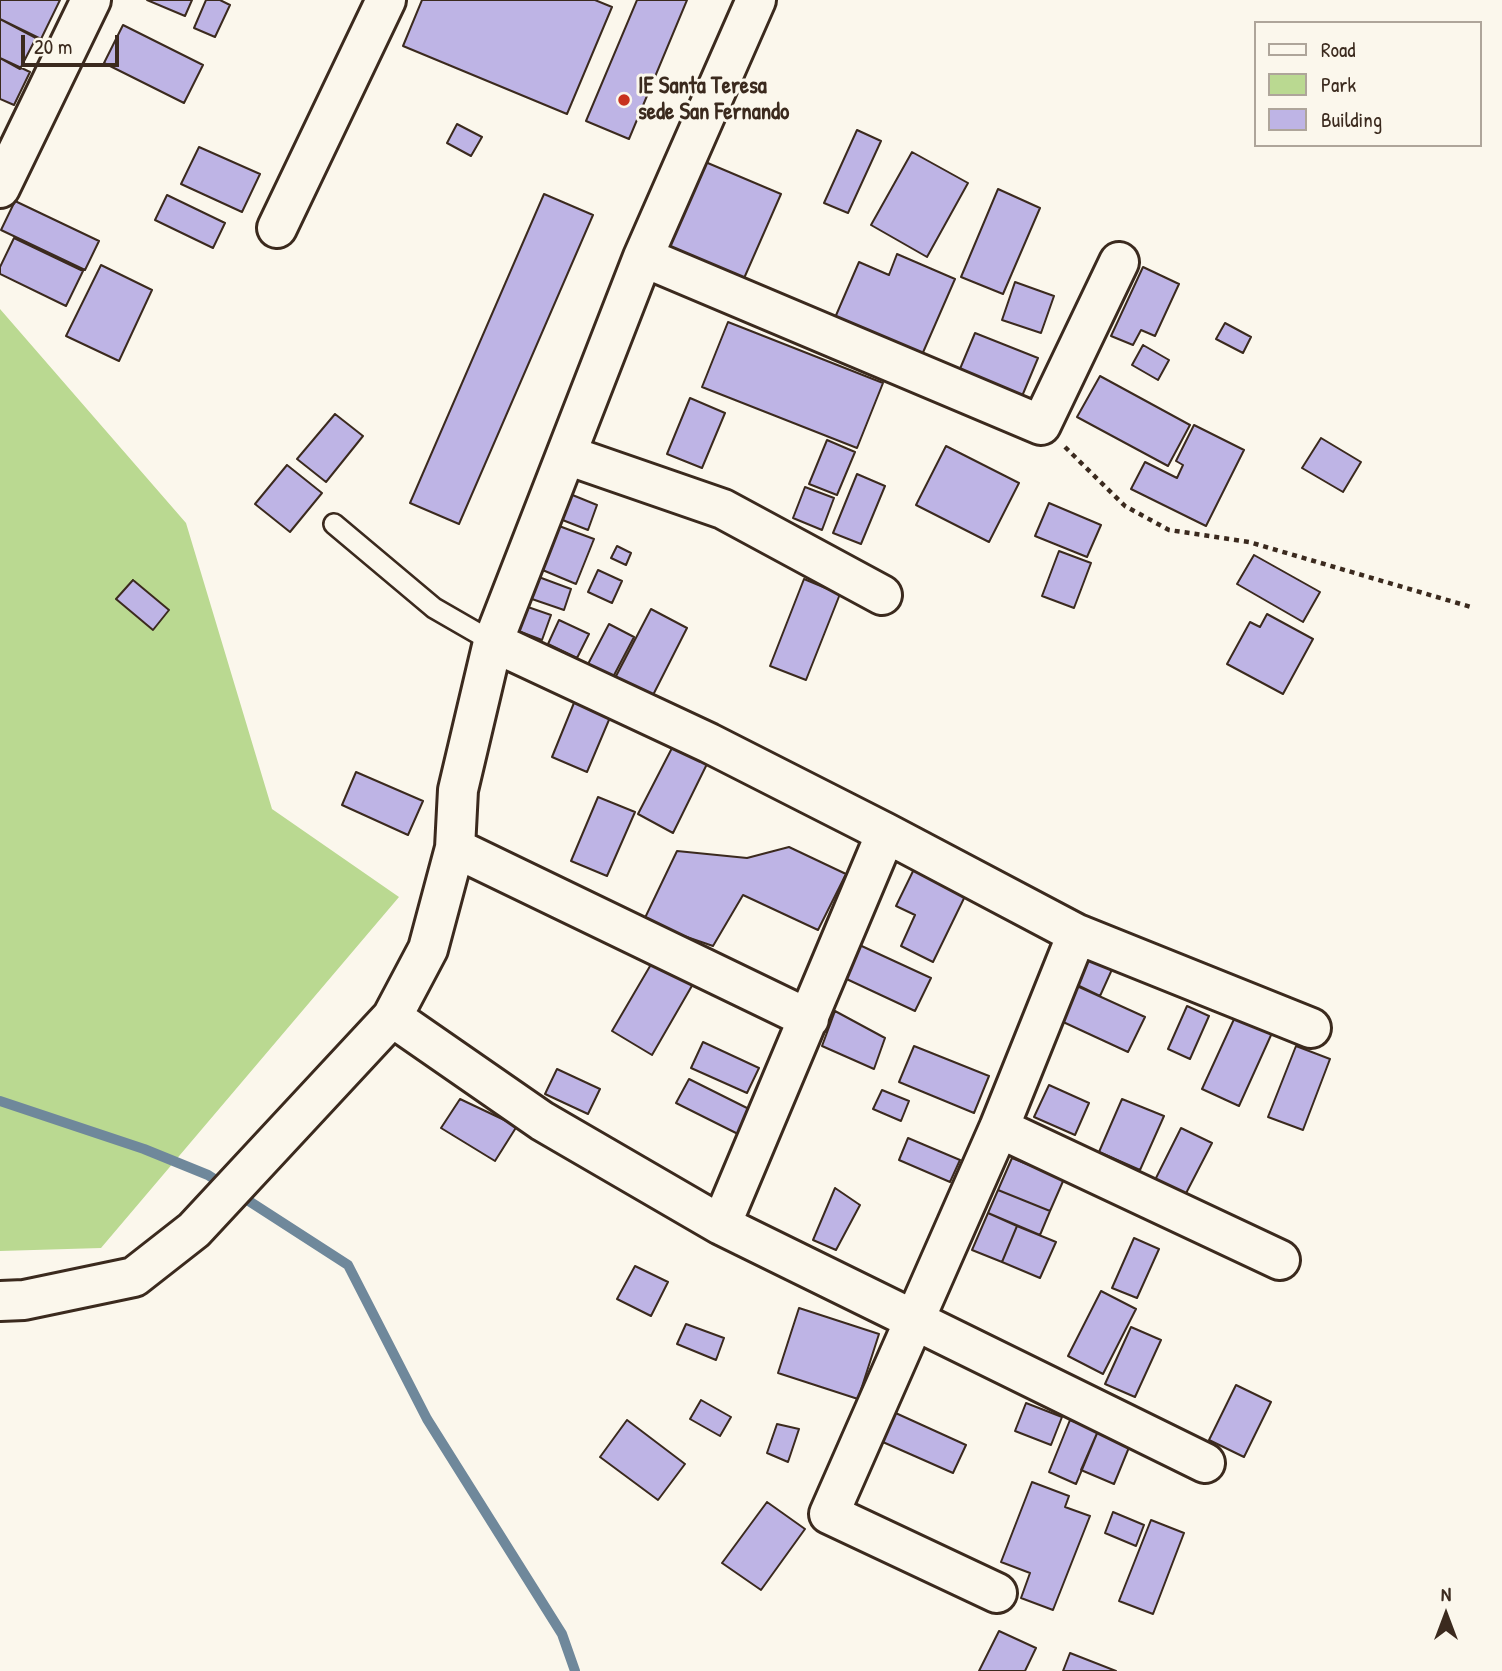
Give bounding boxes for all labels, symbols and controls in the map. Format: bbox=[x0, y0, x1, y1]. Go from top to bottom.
scale bar bbox=[24, 21, 122, 65]
legend bbox=[1254, 21, 1481, 147]
text: 20 m bbox=[34, 32, 72, 61]
text: Road bbox=[1321, 35, 1355, 64]
text: Park bbox=[1321, 70, 1356, 99]
place label: IE Santa Teresa sede San Fernando bbox=[638, 73, 789, 127]
marker: IE Santa Teresa sede San Fernando bbox=[616, 92, 632, 108]
text: Building bbox=[1321, 105, 1382, 134]
north arrow bbox=[1411, 1580, 1481, 1650]
text: N bbox=[1441, 1581, 1451, 1607]

